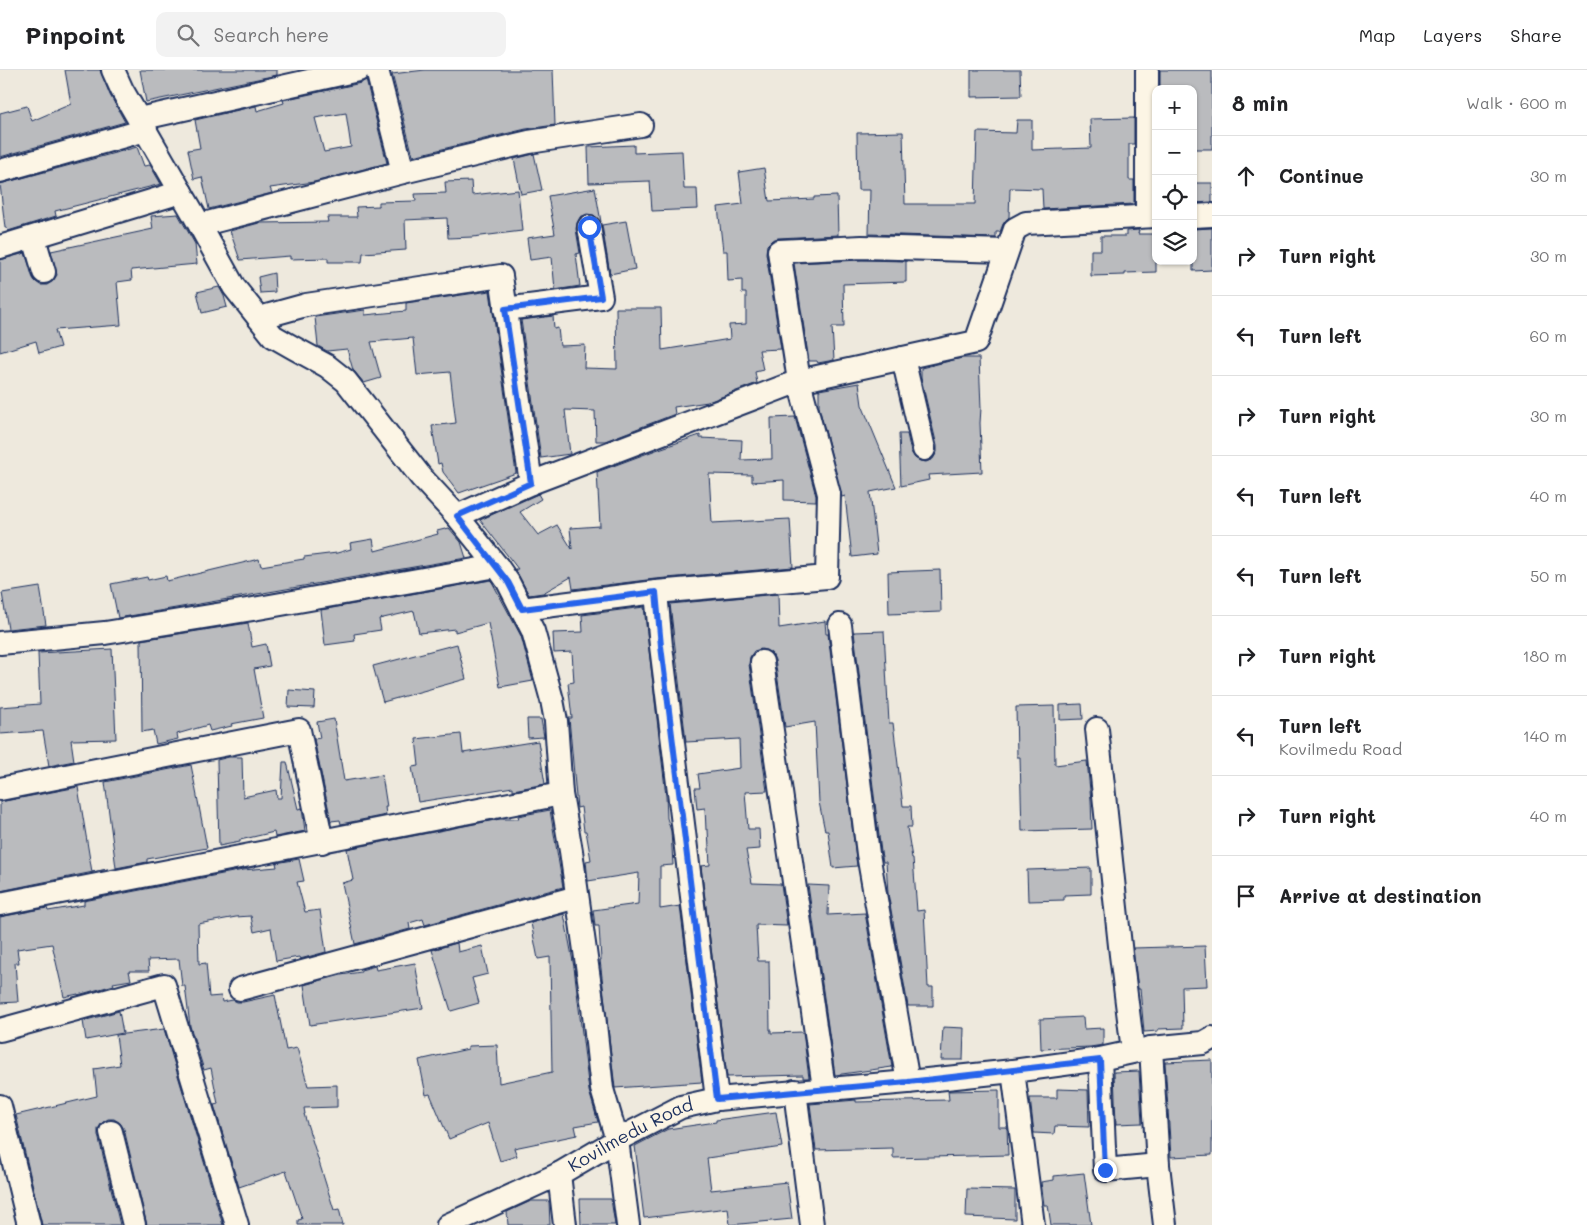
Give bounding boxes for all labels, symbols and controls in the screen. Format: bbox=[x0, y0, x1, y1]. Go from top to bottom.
search box bbox=[156, 12, 506, 57]
text: Pinpoint bbox=[25, 19, 126, 50]
icon: search bbox=[174, 21, 202, 49]
text: Search here bbox=[214, 22, 329, 47]
text: Map bbox=[1359, 23, 1395, 47]
text: Layers bbox=[1423, 23, 1482, 47]
text: Share bbox=[1510, 23, 1562, 47]
map controls bbox=[1152, 85, 1197, 265]
button: + bbox=[1152, 85, 1197, 130]
text: 8 min bbox=[1232, 89, 1288, 116]
text: Walk · 600 m bbox=[1466, 92, 1567, 113]
button: − bbox=[1152, 130, 1197, 175]
icon: ahead bbox=[1232, 162, 1260, 190]
text: Continue bbox=[1279, 163, 1364, 188]
text: 30 m bbox=[1530, 165, 1567, 186]
button: locate bbox=[1152, 175, 1197, 220]
route start bbox=[578, 216, 601, 239]
button: layers bbox=[1152, 220, 1197, 265]
icon: right bbox=[1232, 242, 1260, 270]
text: Turn right bbox=[1279, 243, 1376, 268]
text: 30 m bbox=[1530, 245, 1567, 266]
icon: left bbox=[1232, 322, 1260, 350]
text: Turn left bbox=[1279, 323, 1362, 348]
text: 60 m bbox=[1530, 325, 1567, 346]
icon: right bbox=[1232, 402, 1260, 430]
text: Turn right bbox=[1279, 403, 1376, 428]
text: 30 m bbox=[1530, 405, 1567, 426]
icon: left bbox=[1232, 482, 1260, 510]
text: Turn left bbox=[1279, 483, 1362, 508]
text: 40 m bbox=[1530, 485, 1567, 506]
icon: left bbox=[1232, 562, 1260, 590]
text: Turn left bbox=[1279, 563, 1362, 588]
text: 50 m bbox=[1530, 565, 1567, 586]
icon: right bbox=[1232, 642, 1260, 670]
text: Turn right bbox=[1279, 643, 1376, 668]
text: 180 m bbox=[1522, 645, 1567, 666]
text: Turn left bbox=[1279, 713, 1362, 738]
icon: left bbox=[1232, 722, 1260, 750]
text: 140 m bbox=[1523, 725, 1567, 746]
text: Kovilmedu Road bbox=[1279, 738, 1402, 759]
icon: right bbox=[1232, 802, 1260, 830]
text: Turn right bbox=[1279, 803, 1376, 828]
text: 40 m bbox=[1530, 805, 1567, 826]
icon: arrive bbox=[1232, 882, 1260, 910]
text: Arrive at destination bbox=[1279, 883, 1482, 908]
street label: Kovilmedu Road bbox=[563, 1092, 695, 1177]
route end bbox=[1094, 1159, 1117, 1182]

